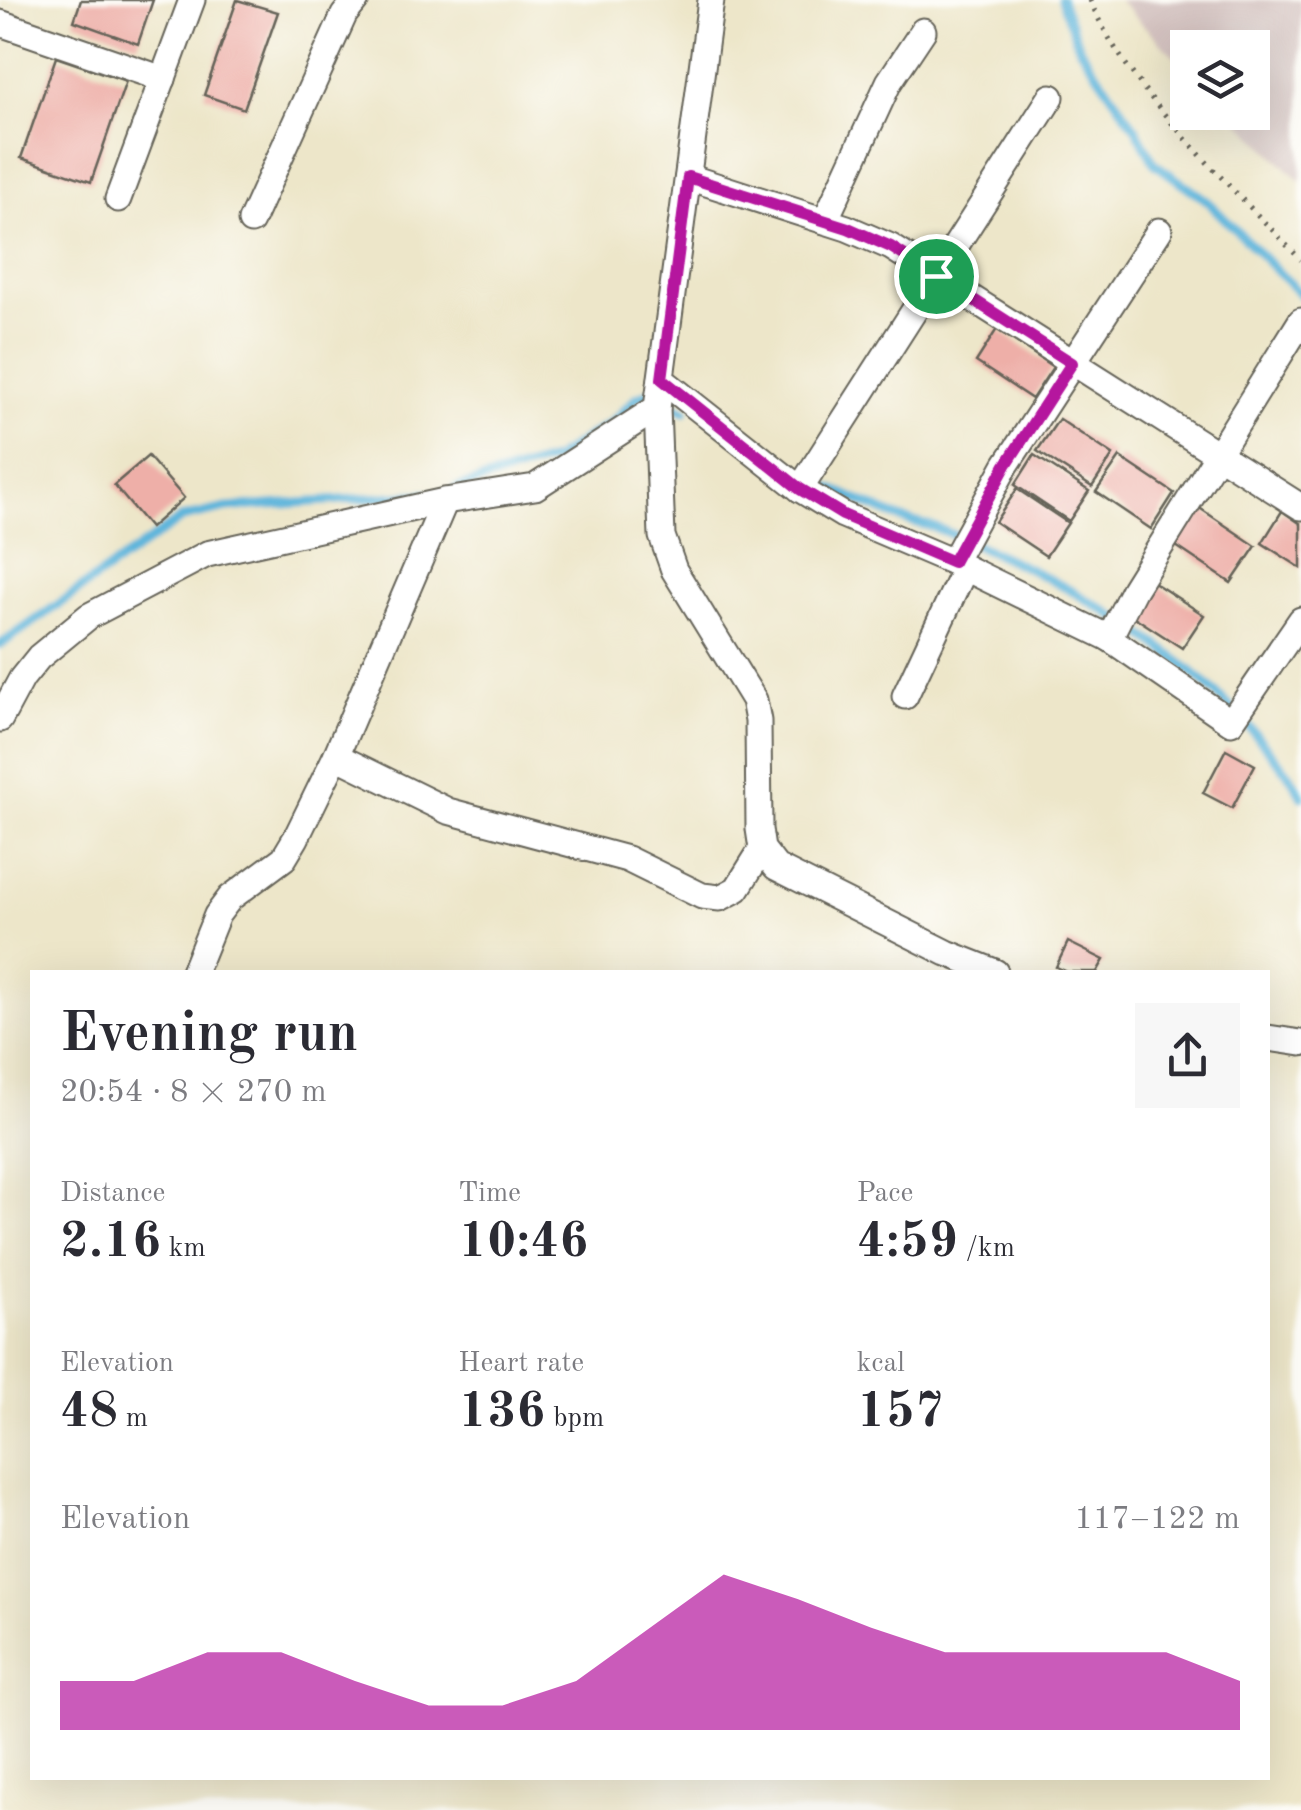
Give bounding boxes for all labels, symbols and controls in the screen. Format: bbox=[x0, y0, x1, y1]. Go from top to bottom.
map controls bbox=[1170, 30, 1270, 130]
button: layers bbox=[1170, 30, 1270, 130]
pin bbox=[894, 234, 979, 319]
icon: arrive bbox=[909, 249, 964, 304]
button: share bbox=[1135, 1003, 1240, 1108]
text: Evening run bbox=[60, 1008, 358, 1063]
text: 20:54 · 8 × 270 m bbox=[60, 1077, 327, 1109]
text: Distance bbox=[60, 1180, 165, 1208]
text: Time bbox=[458, 1180, 521, 1208]
text: Pace bbox=[857, 1180, 913, 1208]
text: 2.16 bbox=[60, 1218, 161, 1268]
text: 10:46 bbox=[458, 1218, 588, 1268]
text: 4:59 bbox=[857, 1218, 958, 1268]
text: km bbox=[161, 1235, 206, 1263]
text: /km bbox=[958, 1235, 1015, 1263]
text: Elevation bbox=[60, 1350, 174, 1378]
text: Heart rate bbox=[458, 1350, 584, 1378]
text: kcal bbox=[857, 1350, 905, 1378]
text: 48 bbox=[60, 1388, 118, 1438]
text: 136 bbox=[458, 1388, 545, 1438]
text: 157 bbox=[857, 1388, 944, 1438]
text: m bbox=[118, 1405, 148, 1433]
text: bpm bbox=[545, 1405, 604, 1433]
text: Elevation bbox=[60, 1504, 190, 1536]
text: 117–122 m bbox=[1074, 1504, 1240, 1536]

